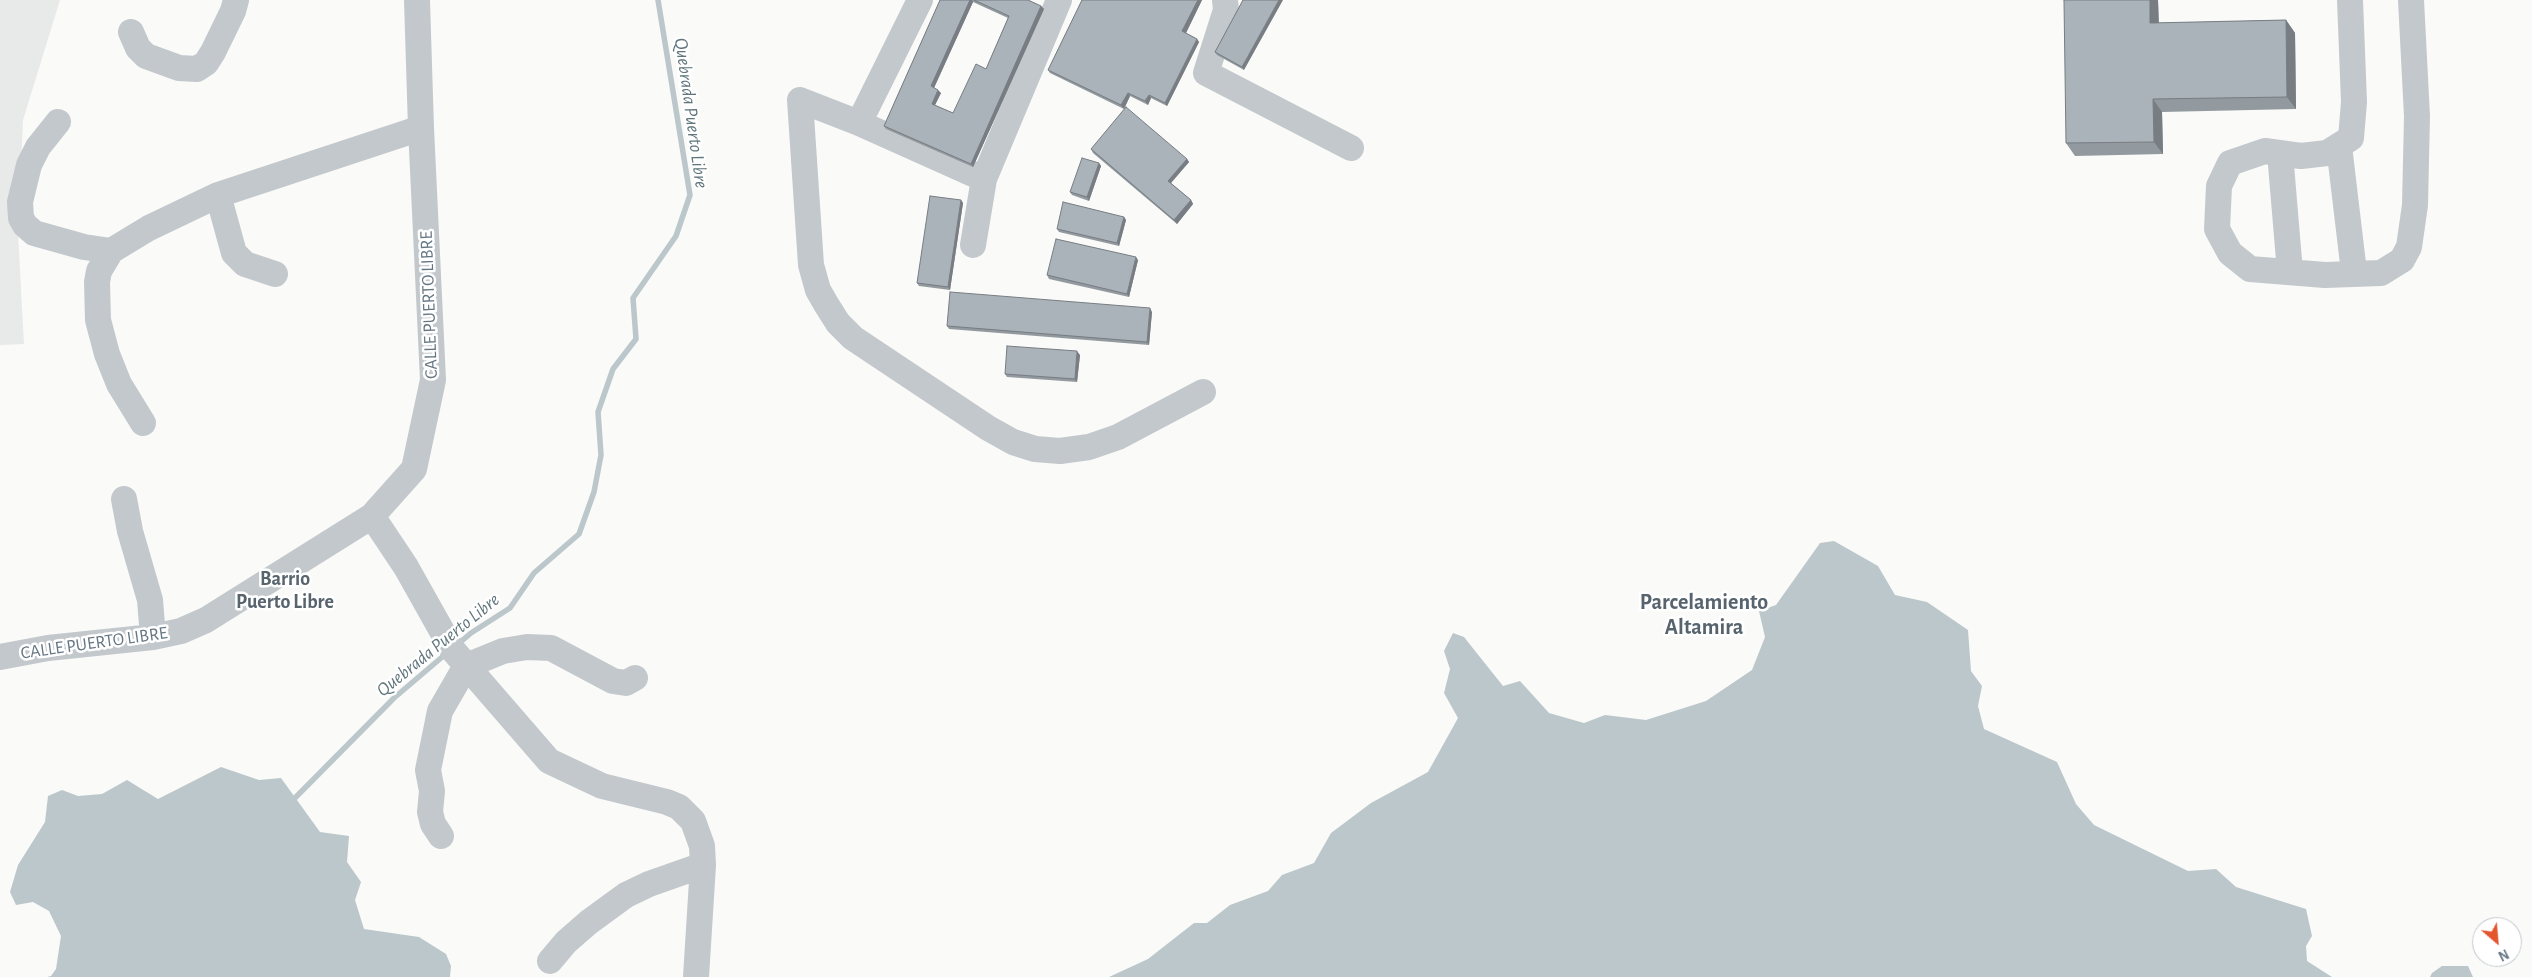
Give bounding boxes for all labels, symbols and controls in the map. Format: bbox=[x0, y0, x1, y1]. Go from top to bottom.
water label: Quebrada Puerto Libre bbox=[669, 36, 713, 190]
street label: CALLE PUERTO LIBRE bbox=[416, 231, 442, 379]
district label: Barrio Puerto Libre bbox=[236, 567, 334, 614]
water label: Quebrada Puerto Libre bbox=[372, 588, 504, 702]
district label: Parcelamiento Altamira bbox=[1640, 589, 1768, 640]
street label: CALLE PUERTO LIBRE bbox=[19, 622, 169, 664]
north arrow bbox=[2472, 917, 2522, 967]
text: N bbox=[2496, 946, 2511, 963]

